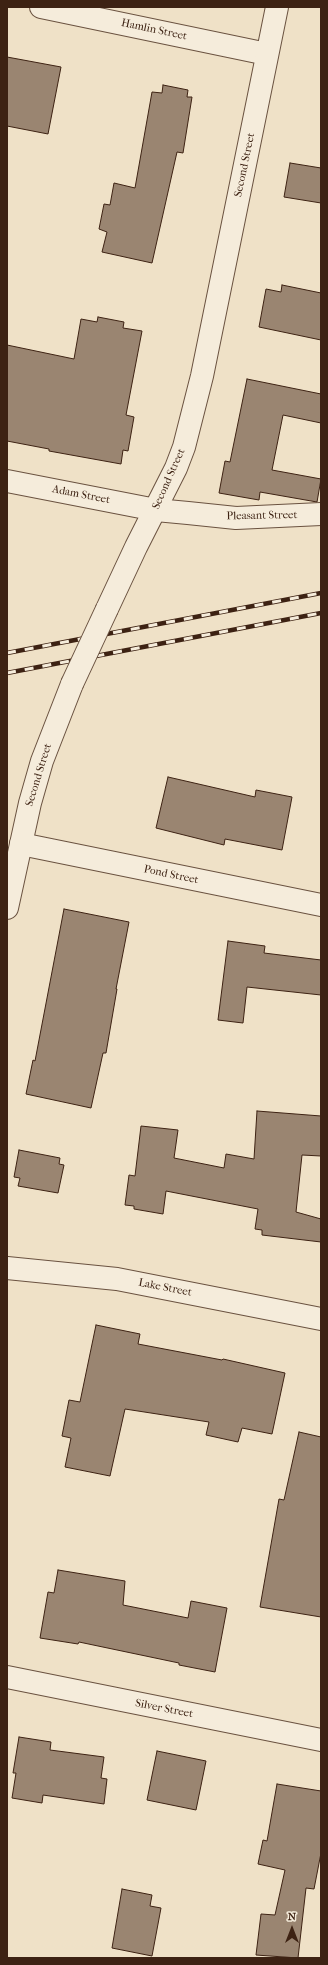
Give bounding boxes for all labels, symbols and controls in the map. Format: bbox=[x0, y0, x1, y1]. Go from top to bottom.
street label: Hamlin Street bbox=[120, 17, 188, 43]
street label: Second Street bbox=[232, 132, 258, 198]
street label: Second Street bbox=[150, 447, 188, 511]
street label: Adam Street bbox=[51, 483, 111, 507]
street label: Pleasant Street bbox=[226, 509, 298, 523]
street label: Second Street bbox=[23, 742, 55, 808]
street label: Pond Street bbox=[142, 863, 200, 887]
street label: Lake Street bbox=[137, 1276, 193, 1300]
street label: Silver Street bbox=[134, 1697, 194, 1721]
north arrow bbox=[272, 1909, 312, 1949]
text: N bbox=[288, 1910, 296, 1923]

